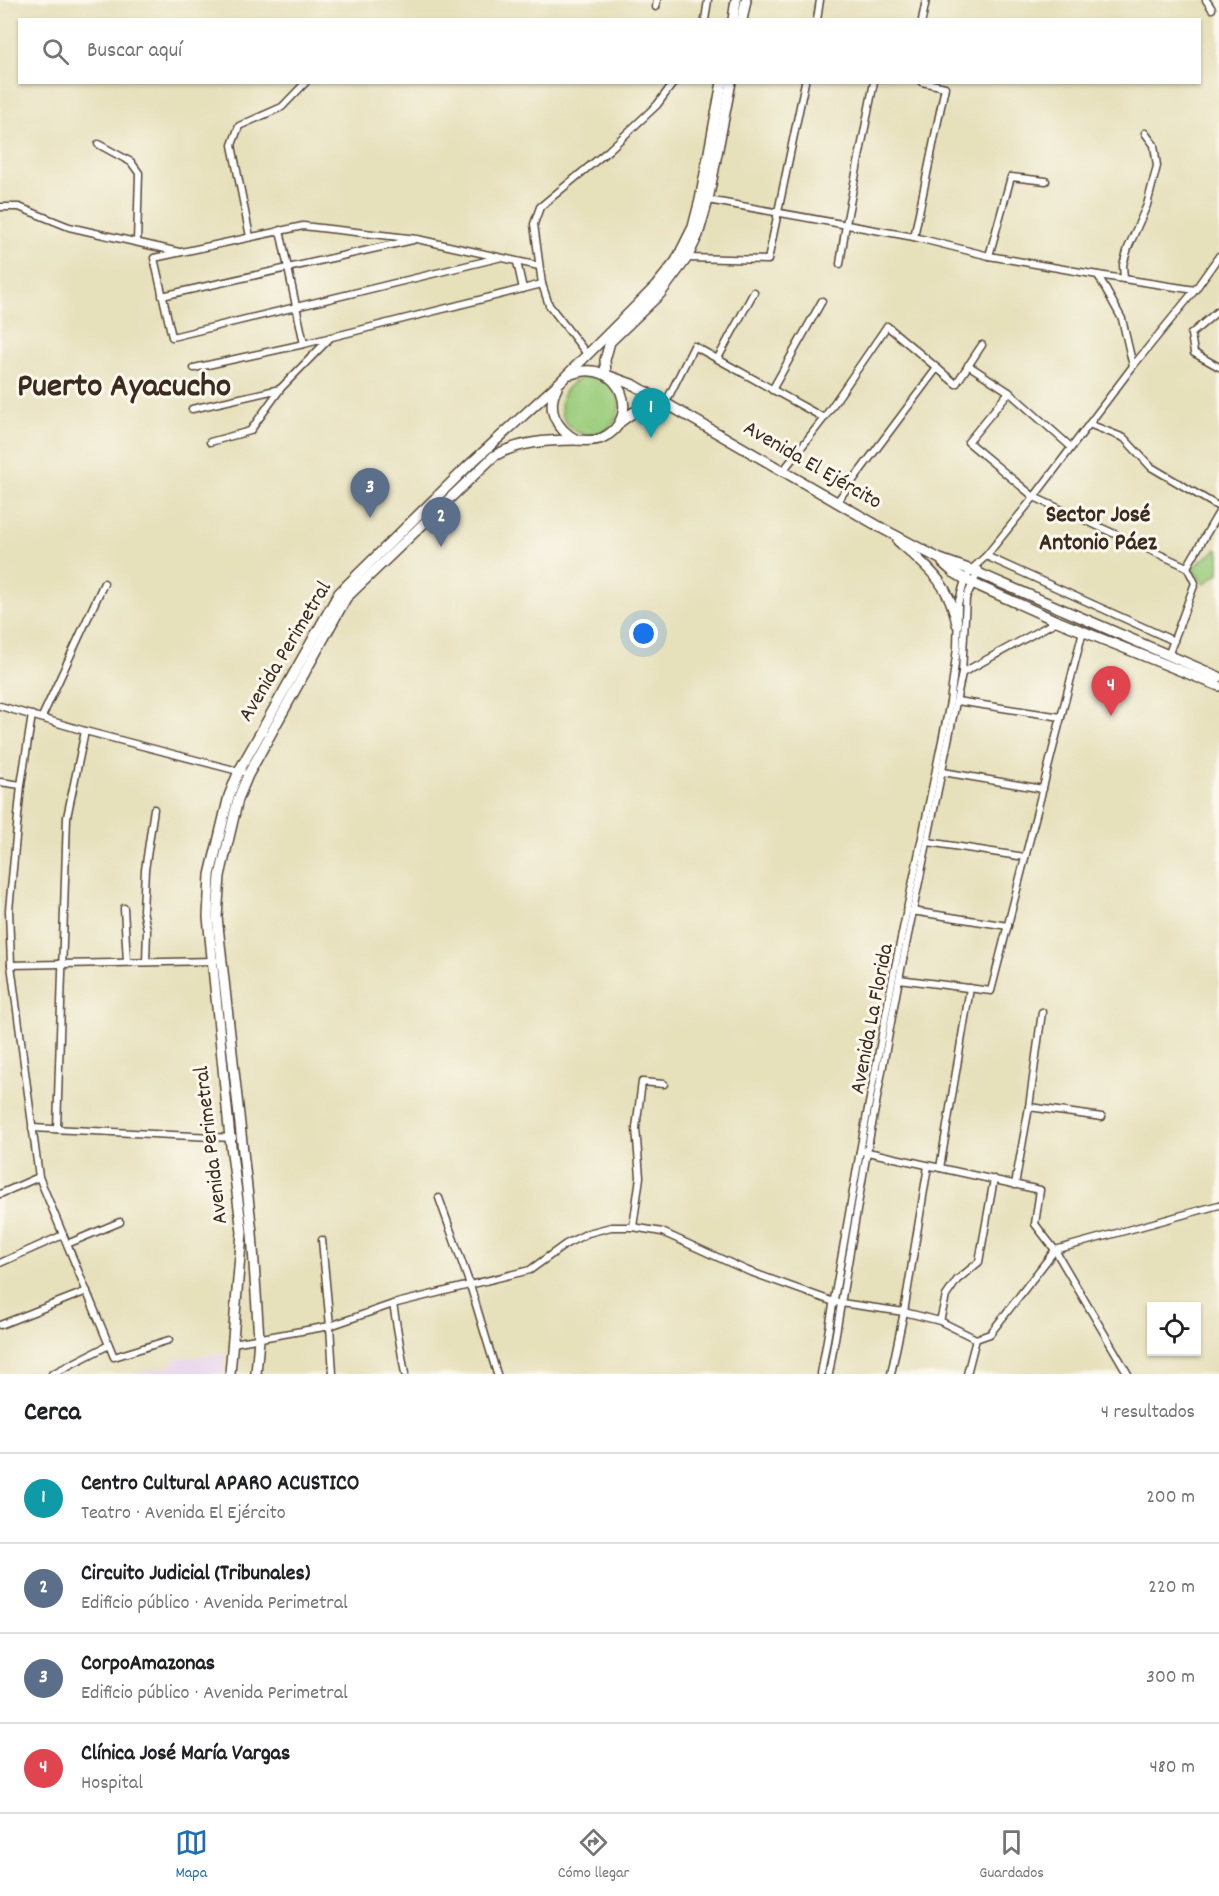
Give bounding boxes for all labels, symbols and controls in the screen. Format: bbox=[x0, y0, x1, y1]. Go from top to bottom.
search box bbox=[18, 18, 1201, 84]
icon: search bbox=[39, 35, 72, 68]
text: Buscar aquí bbox=[87, 36, 182, 67]
district label: Puerto Ayacucho bbox=[17, 364, 231, 413]
pin: 1 bbox=[632, 388, 670, 438]
street label: Avenida El Ejército bbox=[737, 414, 887, 518]
pin: 3 bbox=[350, 468, 389, 518]
pin: 2 bbox=[422, 498, 460, 547]
district label: Sector José Antonio Páez bbox=[1039, 499, 1158, 561]
street label: Avenida Perimetral bbox=[232, 576, 340, 728]
your location bbox=[629, 619, 658, 648]
pin: 4 bbox=[1092, 666, 1130, 716]
street label: Avenida La Florida bbox=[843, 940, 903, 1097]
street label: Avenida Perimetral bbox=[187, 1064, 237, 1226]
map controls bbox=[1147, 1302, 1201, 1356]
button: locate bbox=[1147, 1302, 1201, 1356]
text: Cerca bbox=[24, 1395, 81, 1432]
text: 4 resultados bbox=[1101, 1399, 1195, 1427]
text: Centro Cultural APARO ACUSTICO bbox=[81, 1469, 359, 1500]
text: 1 bbox=[41, 1484, 46, 1512]
text: 200 m bbox=[1146, 1484, 1195, 1512]
text: Teatro · Avenida El Ejército bbox=[81, 1500, 286, 1528]
text: Circuito Judicial (Tribunales) bbox=[81, 1559, 310, 1590]
text: 2 bbox=[39, 1574, 48, 1602]
text: 220 m bbox=[1148, 1574, 1195, 1602]
text: Edificio público · Avenida Perimetral bbox=[81, 1590, 348, 1618]
text: CorpoAmazonas bbox=[81, 1649, 215, 1680]
text: 3 bbox=[39, 1664, 48, 1692]
text: 300 m bbox=[1146, 1664, 1195, 1692]
text: Edificio público · Avenida Perimetral bbox=[81, 1680, 348, 1708]
text: Clínica José María Vargas bbox=[81, 1739, 290, 1770]
text: 4 bbox=[39, 1754, 48, 1782]
text: 480 m bbox=[1149, 1754, 1195, 1782]
text: Hospital bbox=[81, 1770, 143, 1798]
tab: Mapa bbox=[175, 1826, 208, 1885]
tab: Cómo llegar bbox=[558, 1826, 630, 1885]
tab: Guardados bbox=[979, 1826, 1044, 1885]

